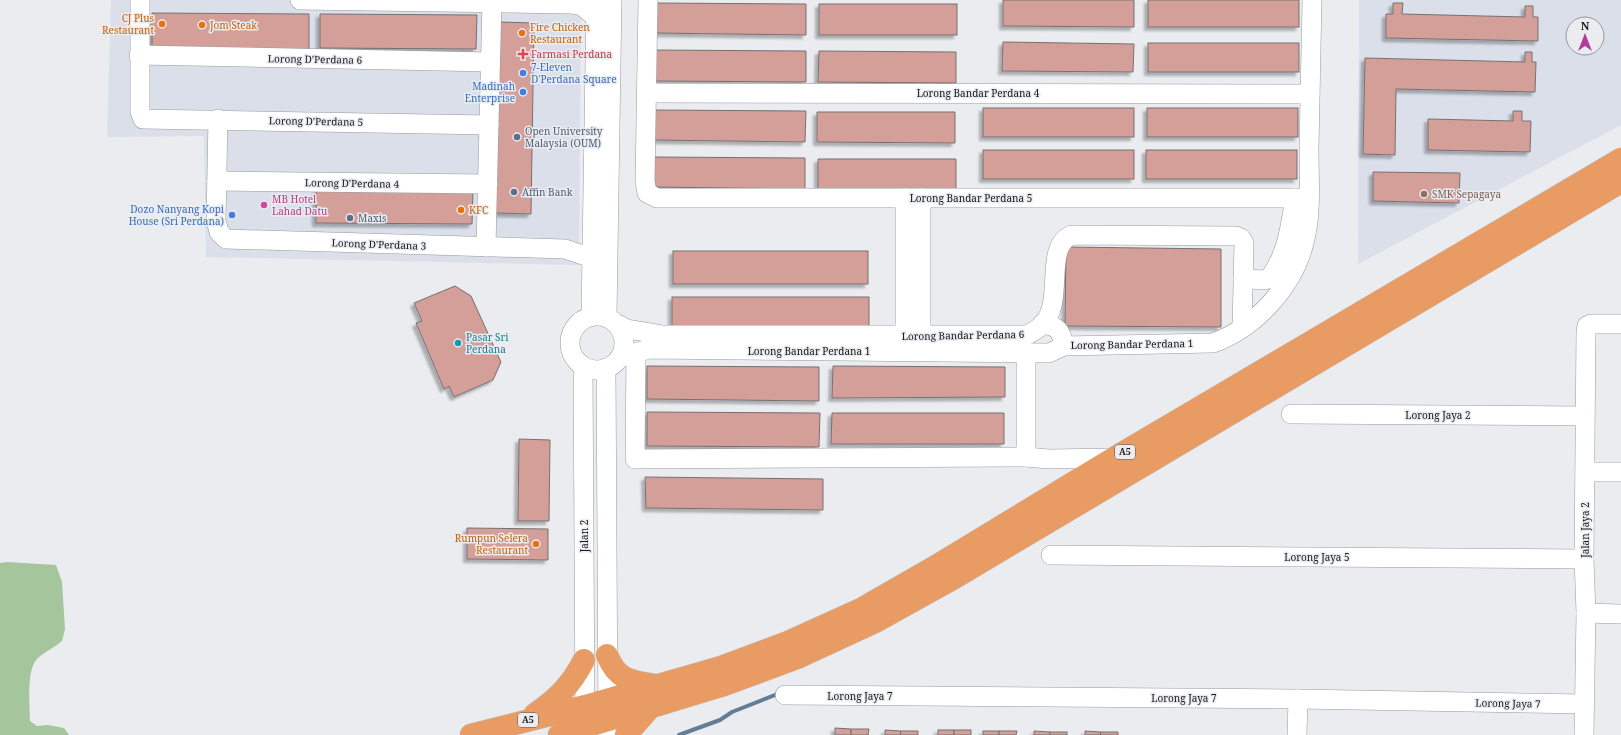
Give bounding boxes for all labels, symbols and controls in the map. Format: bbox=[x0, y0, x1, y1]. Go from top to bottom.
place label: CJ Plus Restaurant bbox=[102, 11, 154, 37]
north arrow bbox=[1565, 16, 1605, 56]
place label: Jom Steak bbox=[209, 18, 257, 32]
text: N bbox=[1581, 18, 1590, 33]
marker: CJ Plus Restaurant bbox=[157, 19, 167, 29]
marker: Jom Steak bbox=[197, 20, 207, 30]
place label: Fire Chicken Restaurant bbox=[530, 20, 590, 46]
marker: Fire Chicken Restaurant bbox=[517, 28, 527, 38]
place label: Farmasi Perdana bbox=[531, 47, 613, 61]
marker: Farmasi Perdana bbox=[518, 49, 528, 59]
street label: Lorong D'Perdana 6 bbox=[268, 51, 363, 67]
place label: 7-Eleven D'Perdana Square bbox=[531, 60, 617, 86]
marker: 7-Eleven D'Perdana Square bbox=[518, 68, 528, 78]
place label: Madinah Enterprise bbox=[465, 79, 516, 105]
street label: Lorong Bandar Perdana 4 bbox=[917, 86, 1040, 100]
marker: Madinah Enterprise bbox=[518, 87, 528, 97]
street label: Lorong D'Perdana 5 bbox=[269, 113, 363, 129]
place label: Open University Malaysia (OUM) bbox=[525, 124, 603, 150]
marker: Open University Malaysia (OUM) bbox=[512, 132, 522, 142]
street label: Lorong D'Perdana 4 bbox=[305, 175, 400, 191]
place label: Affin Bank bbox=[522, 185, 573, 199]
marker: Affin Bank bbox=[509, 187, 519, 197]
place label: SMK Sepagaya bbox=[1432, 187, 1501, 201]
marker: SMK Sepagaya bbox=[1419, 189, 1429, 199]
street label: Lorong Bandar Perdana 5 bbox=[910, 191, 1032, 205]
place label: MB Hotel Lahad Datu bbox=[272, 192, 328, 218]
marker: MB Hotel Lahad Datu bbox=[259, 200, 269, 210]
place label: Dozo Nanyang Kopi House (Sri Perdana) bbox=[129, 202, 225, 228]
place label: KFC bbox=[469, 203, 488, 217]
marker: KFC bbox=[456, 205, 466, 215]
marker: Dozo Nanyang Kopi House (Sri Perdana) bbox=[227, 210, 237, 220]
place label: Maxis bbox=[358, 211, 387, 225]
marker: Maxis bbox=[345, 213, 355, 223]
street label: Lorong D'Perdana 3 bbox=[332, 235, 427, 253]
street label: Lorong Bandar Perdana 6 bbox=[902, 327, 1025, 343]
place label: Pasar Sri Perdana bbox=[466, 330, 509, 356]
street label: Lorong Bandar Perdana 1 bbox=[1071, 336, 1193, 352]
marker: Pasar Sri Perdana bbox=[453, 338, 463, 348]
street label: Lorong Bandar Perdana 1 bbox=[748, 344, 870, 358]
street label: Lorong Jaya 2 bbox=[1405, 408, 1471, 422]
road number: A5 bbox=[1115, 445, 1135, 459]
street label: Jalan Jaya 2 bbox=[1578, 502, 1592, 559]
street label: Jalan 2 bbox=[577, 520, 591, 553]
place label: Rumpun Selera Restaurant bbox=[455, 531, 528, 557]
marker: Rumpun Selera Restaurant bbox=[531, 539, 541, 549]
street label: Lorong Jaya 5 bbox=[1284, 550, 1350, 564]
street label: Lorong Jaya 7 bbox=[827, 689, 893, 703]
street label: Lorong Jaya 7 bbox=[1151, 691, 1217, 705]
street label: Lorong Jaya 7 bbox=[1475, 695, 1541, 711]
road number: A5 bbox=[518, 713, 538, 727]

